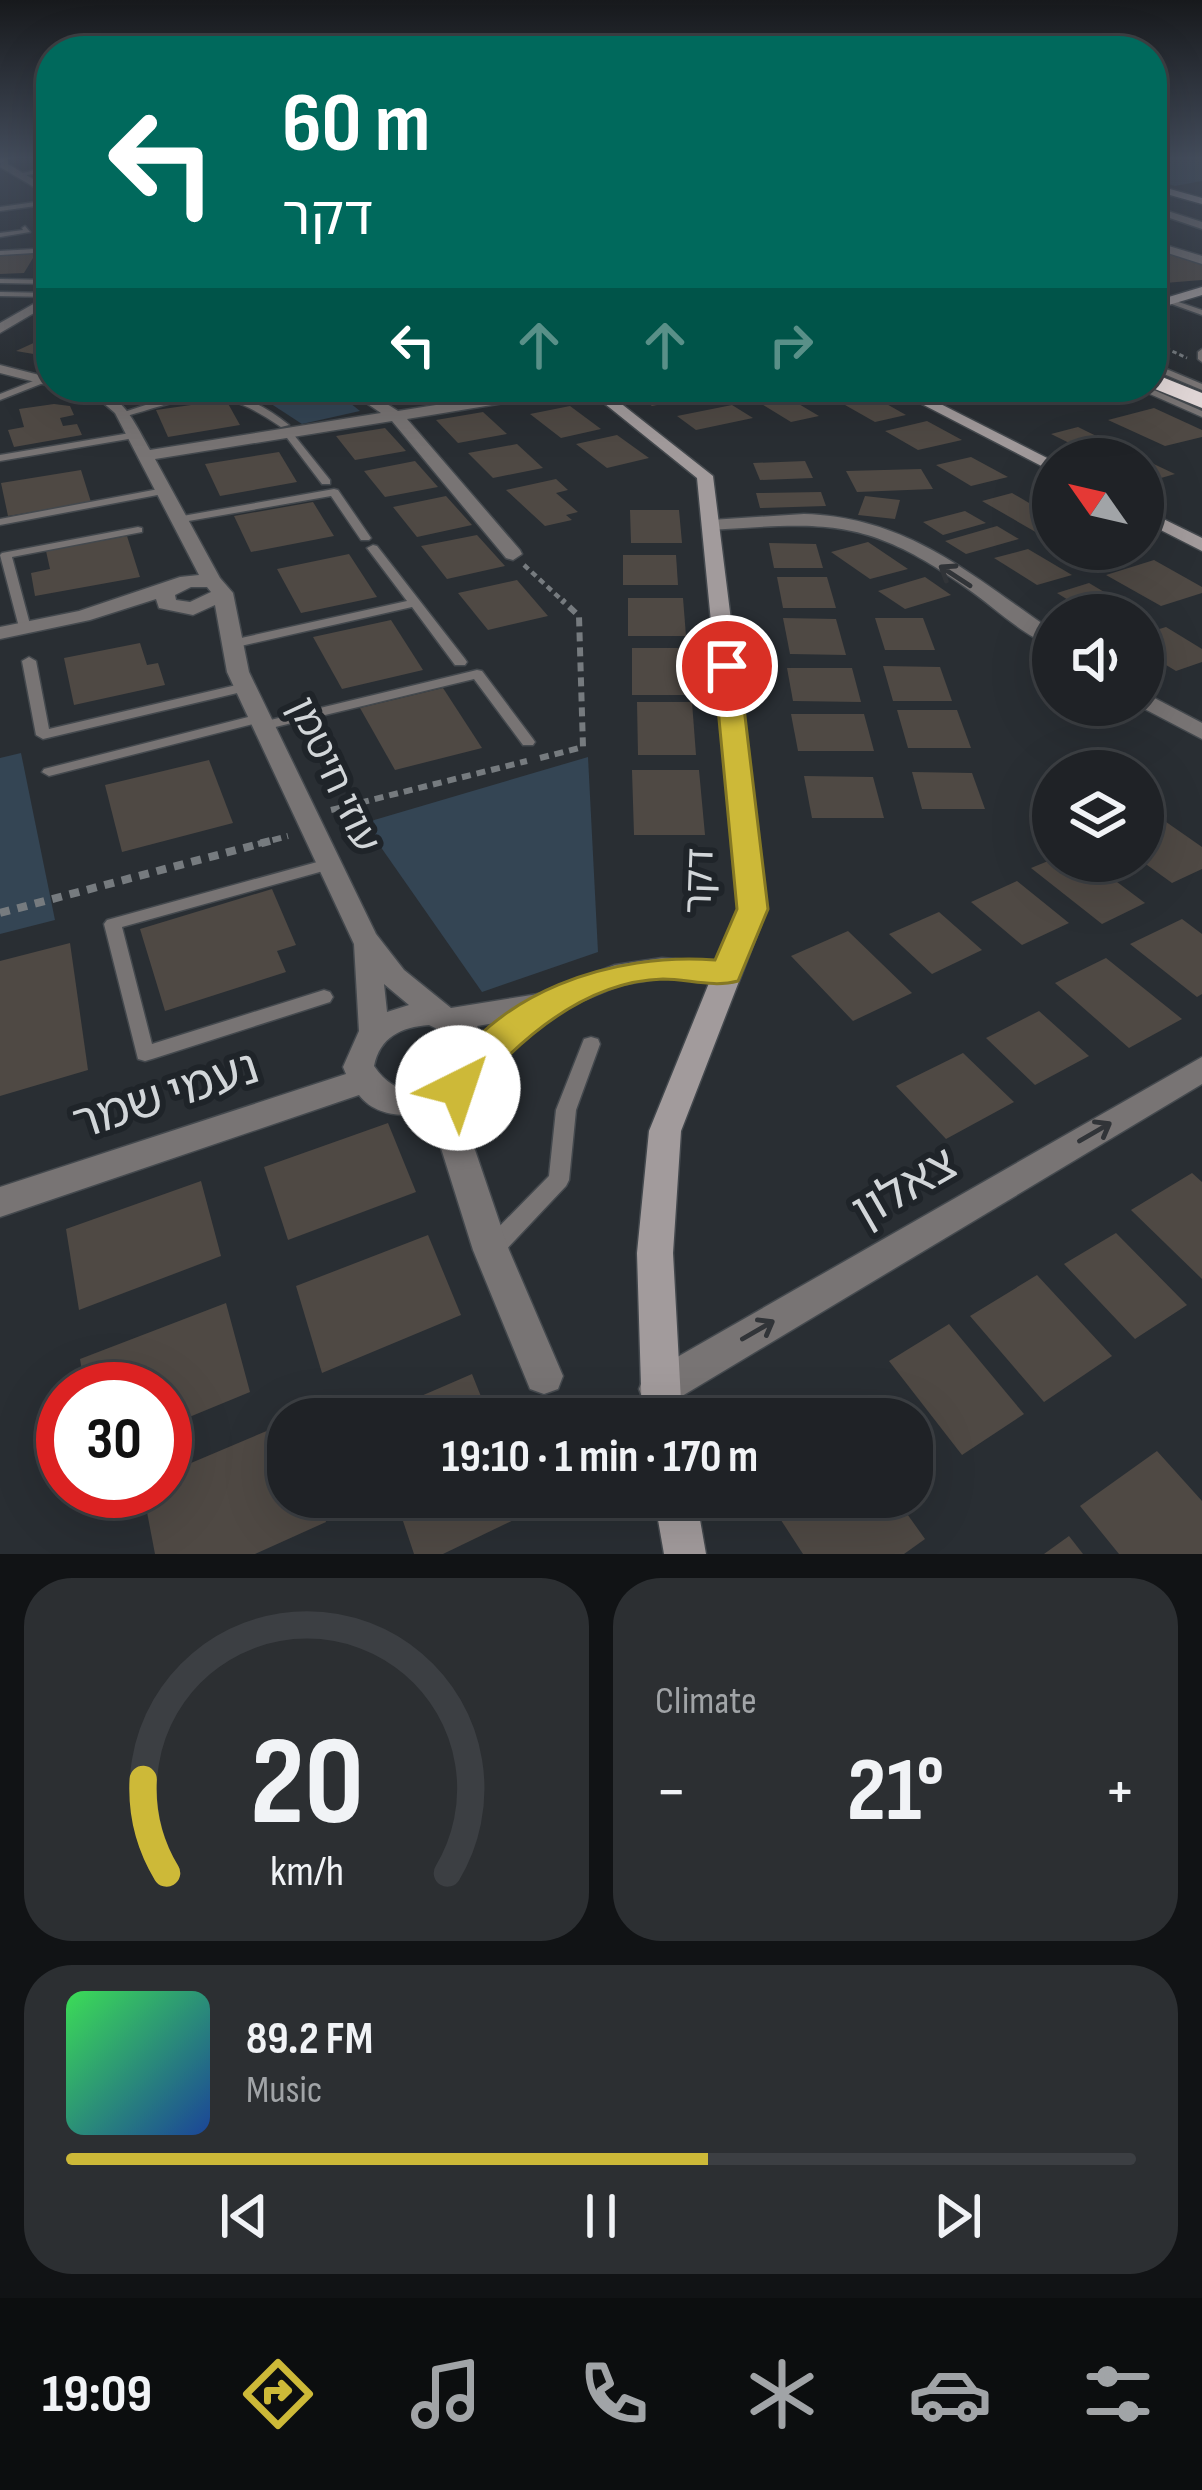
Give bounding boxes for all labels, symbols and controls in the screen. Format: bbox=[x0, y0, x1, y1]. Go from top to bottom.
text: 60 m bbox=[282, 74, 430, 175]
icon: left bbox=[84, 84, 240, 240]
text: דקר bbox=[282, 185, 373, 250]
icon: left bbox=[380, 312, 446, 378]
icon: ahead bbox=[506, 312, 572, 378]
icon: ahead bbox=[632, 312, 698, 378]
icon: right bbox=[758, 312, 824, 378]
north arrow bbox=[1032, 438, 1164, 570]
map controls bbox=[1032, 438, 1164, 882]
one-way arrow bbox=[939, 564, 973, 589]
button: sound bbox=[1032, 594, 1164, 726]
pin bbox=[676, 615, 778, 717]
icon: arrive bbox=[694, 633, 760, 699]
street label: עוזי חיטמן bbox=[277, 690, 389, 860]
button: layers bbox=[1032, 750, 1164, 882]
street label: דקר bbox=[675, 847, 725, 915]
position arrow bbox=[395, 1025, 521, 1151]
street label: נעמי שמר bbox=[66, 1039, 266, 1153]
one-way arrow bbox=[1077, 1120, 1112, 1144]
street label: צאלון bbox=[843, 1135, 967, 1241]
one-way arrow bbox=[740, 1317, 775, 1341]
speed limit sign: 30 bbox=[36, 1362, 192, 1518]
text: 19:10 · 1 min · 170 m bbox=[442, 1430, 758, 1485]
text: Climate bbox=[655, 1678, 757, 1725]
text: 20 bbox=[249, 1710, 364, 1859]
text: 21° bbox=[847, 1738, 944, 1846]
text: − bbox=[655, 1753, 687, 1832]
text: + bbox=[1104, 1753, 1136, 1832]
text: km/h bbox=[269, 1845, 344, 1897]
text: 89.2 FM bbox=[246, 2012, 373, 2067]
text: Music bbox=[246, 2067, 322, 2114]
icon: previous bbox=[211, 2183, 277, 2249]
icon: pause bbox=[568, 2183, 634, 2249]
icon: next bbox=[925, 2183, 991, 2249]
icon: directions bbox=[236, 2352, 320, 2436]
icon: music bbox=[404, 2352, 488, 2436]
icon: phone bbox=[572, 2352, 656, 2436]
icon: climate bbox=[740, 2352, 824, 2436]
icon: car bbox=[908, 2352, 992, 2436]
icon: filters bbox=[1076, 2352, 1160, 2436]
text: 19:09 bbox=[42, 2362, 152, 2427]

